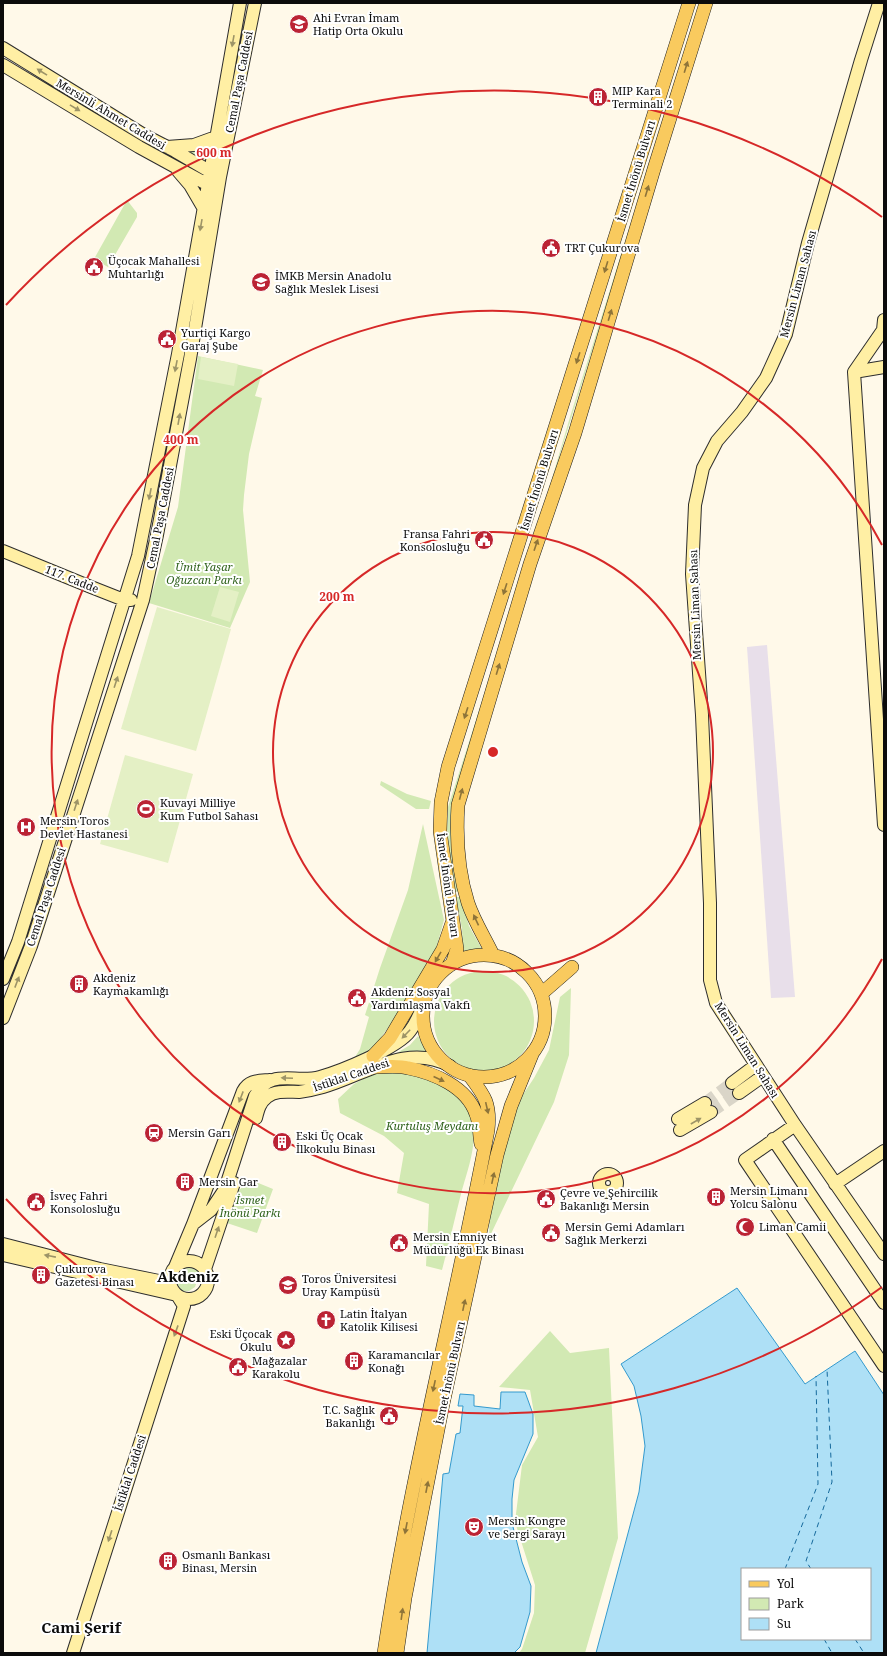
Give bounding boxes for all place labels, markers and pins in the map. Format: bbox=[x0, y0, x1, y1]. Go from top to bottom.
place label: Ahi Evran İmam Hatip Orta Okulu bbox=[313, 10, 403, 38]
school or university icon: Ahi Evran İmam Hatip Orta Okulu bbox=[288, 13, 310, 35]
place label: MIP Kara Terminali 2 bbox=[612, 83, 672, 111]
building icon: MIP Kara Terminali 2 bbox=[587, 86, 609, 108]
public building icon: TRT Çukurova bbox=[540, 237, 562, 259]
place label: TRT Çukurova bbox=[565, 240, 640, 255]
place label: Üçocak Mahallesi Muhtarlığı bbox=[108, 253, 200, 281]
public building icon: Üçocak Mahallesi Muhtarlığı bbox=[83, 256, 105, 278]
place label: İMKB Mersin Anadolu Sağlık Meslek Lisesi bbox=[275, 268, 391, 296]
school or university icon: İMKB Mersin Anadolu Sağlık Meslek Lisesi bbox=[250, 271, 272, 293]
place label: Yurtiçi Kargo Garaj Şube bbox=[180, 325, 251, 353]
public building icon: Yurtiçi Kargo Garaj Şube bbox=[156, 328, 178, 350]
place label: Fransa Fahri Konsolosluğu bbox=[400, 526, 470, 554]
public building icon: Fransa Fahri Konsolosluğu bbox=[473, 529, 495, 551]
centre of rings bbox=[486, 745, 500, 759]
place label: Kuvayi Milliye Kum Futbol Sahası bbox=[160, 795, 259, 823]
sports icon: Kuvayi Milliye Kum Futbol Sahası bbox=[135, 798, 157, 820]
place label: Mersin Toros Devlet Hastanesi bbox=[40, 813, 128, 841]
hospital icon: Mersin Toros Devlet Hastanesi bbox=[15, 816, 37, 838]
place label: Akdeniz Kaymakamlığı bbox=[93, 970, 169, 998]
building icon: Akdeniz Kaymakamlığı bbox=[68, 973, 90, 995]
place label: Akdeniz Sosyal Yardımlaşma Vakfı bbox=[370, 984, 471, 1012]
public building icon: Akdeniz Sosyal Yardımlaşma Vakfı bbox=[346, 987, 368, 1009]
station icon: Mersin Garı bbox=[143, 1122, 165, 1144]
place label: Mersin Garı bbox=[168, 1125, 231, 1140]
place label: Eski Üç Ocak İlkokulu Binası bbox=[296, 1128, 376, 1156]
building icon: Eski Üç Ocak İlkokulu Binası bbox=[271, 1131, 293, 1153]
building icon: Mersin Gar bbox=[174, 1171, 196, 1193]
place label: Mersin Gar bbox=[199, 1174, 259, 1189]
place label: Mersin Limanı Yolcu Salonu bbox=[729, 1183, 808, 1211]
place label: Çevre ve Şehircilik Bakanlığı Mersin bbox=[560, 1185, 658, 1213]
building icon: Mersin Limanı Yolcu Salonu bbox=[705, 1186, 727, 1208]
place label: İsveç Fahri Konsolosluğu bbox=[50, 1188, 120, 1216]
public building icon: Çevre ve Şehircilik Bakanlığı Mersin bbox=[535, 1188, 557, 1210]
public building icon: İsveç Fahri Konsolosluğu bbox=[25, 1191, 47, 1213]
mosque icon: Liman Camii bbox=[734, 1216, 756, 1238]
place label: Mersin Gemi Adamları Sağlık Merkerzi bbox=[565, 1219, 685, 1247]
place label: Liman Camii bbox=[759, 1219, 827, 1234]
public building icon: Mersin Gemi Adamları Sağlık Merkerzi bbox=[540, 1222, 562, 1244]
place label: Mersin Emniyet Müdürlüğü Ek Binası bbox=[413, 1229, 524, 1257]
public building icon: Mersin Emniyet Müdürlüğü Ek Binası bbox=[388, 1232, 410, 1254]
place label: Çukurova Gazetesi Binası bbox=[55, 1261, 135, 1289]
building icon: Çukurova Gazetesi Binası bbox=[30, 1264, 52, 1286]
place label: Toros Üniversitesi Uray Kampüsü bbox=[302, 1271, 397, 1299]
school or university icon: Toros Üniversitesi Uray Kampüsü bbox=[277, 1274, 299, 1296]
place label: Latin İtalyan Katolik Kilisesi bbox=[340, 1306, 418, 1334]
church icon: Latin İtalyan Katolik Kilisesi bbox=[315, 1309, 337, 1331]
place label: Eski Üçocak Okulu bbox=[210, 1326, 273, 1354]
place icon: Eski Üçocak Okulu bbox=[275, 1329, 297, 1351]
place label: Karamancılar Konağı bbox=[368, 1347, 441, 1375]
building icon: Karamancılar Konağı bbox=[343, 1350, 365, 1372]
place label: Mağazalar Karakolu bbox=[252, 1353, 308, 1381]
public building icon: Mağazalar Karakolu bbox=[227, 1356, 249, 1378]
place label: T.C. Sağlık Bakanlığı bbox=[323, 1402, 376, 1430]
public building icon: T.C. Sağlık Bakanlığı bbox=[378, 1405, 400, 1427]
place label: Mersin Kongre ve Sergi Sarayı bbox=[488, 1513, 566, 1541]
theatre icon: Mersin Kongre ve Sergi Sarayı bbox=[463, 1516, 485, 1538]
place label: Osmanlı Bankası Binası, Mersin bbox=[182, 1547, 271, 1575]
building icon: Osmanlı Bankası Binası, Mersin bbox=[157, 1550, 179, 1572]

